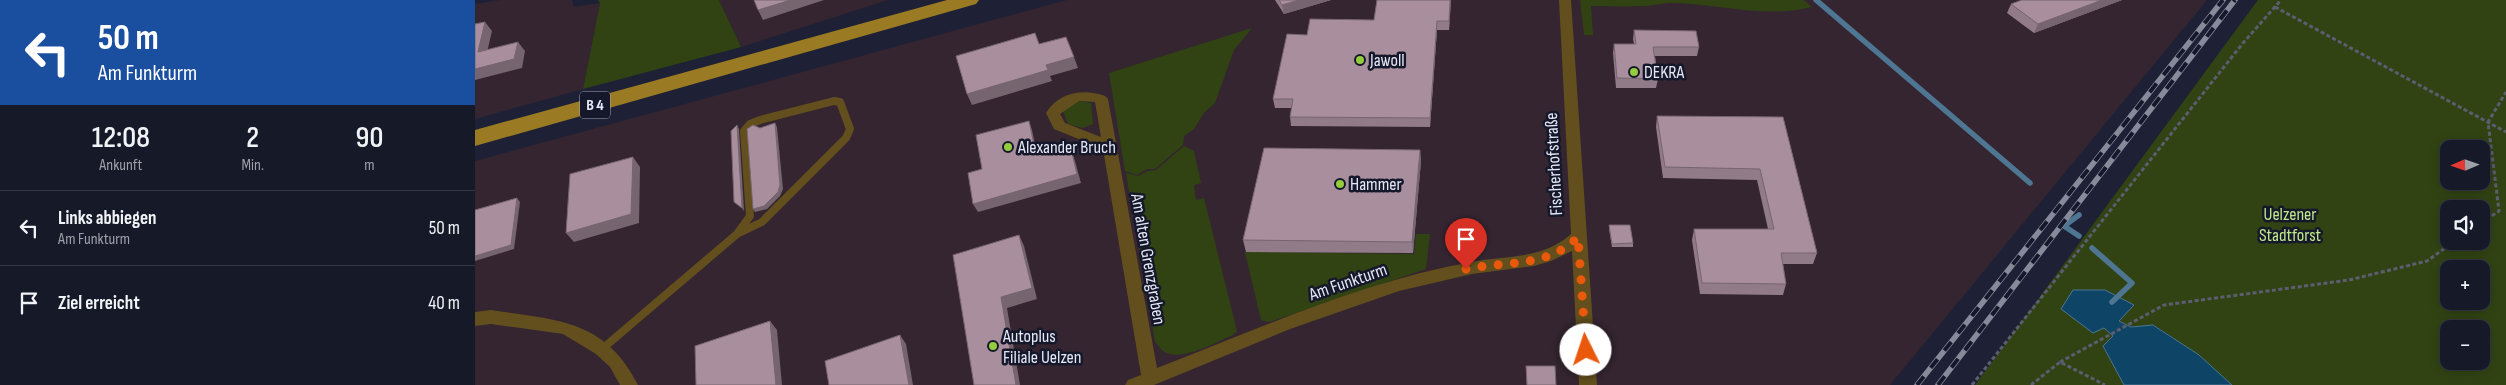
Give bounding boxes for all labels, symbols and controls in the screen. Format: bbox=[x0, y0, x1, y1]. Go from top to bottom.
text: 50 m bbox=[98, 17, 159, 60]
icon: left bbox=[15, 20, 80, 85]
place label: Jawoll bbox=[1369, 50, 1405, 71]
marker: Jawoll bbox=[1354, 54, 1366, 66]
text: Am Funkturm bbox=[98, 60, 197, 87]
place label: DEKRA bbox=[1644, 62, 1685, 83]
marker: DEKRA bbox=[1628, 66, 1640, 78]
road number: B 4 bbox=[580, 92, 610, 118]
street label: Fischerhofstraße bbox=[1541, 112, 1567, 216]
text: 12:08 bbox=[92, 120, 150, 156]
text: 2 bbox=[246, 120, 259, 156]
text: 90 bbox=[356, 120, 383, 156]
place label: Alexander Bruch bbox=[1017, 137, 1116, 158]
north arrow bbox=[2440, 140, 2490, 190]
map controls bbox=[2440, 140, 2490, 370]
marker: Alexander Bruch bbox=[1002, 141, 1014, 153]
text: Ankunft bbox=[99, 156, 142, 175]
text: Min. bbox=[242, 156, 264, 175]
text: m bbox=[364, 156, 375, 175]
place label: Hammer bbox=[1350, 174, 1402, 195]
marker: Hammer bbox=[1334, 178, 1346, 190]
street label: Am alten Grenzgraben bbox=[1126, 191, 1170, 326]
button: sound bbox=[2440, 200, 2490, 250]
park label: Uelzener Stadtforst bbox=[2259, 204, 2322, 246]
text: Links abbiegen bbox=[58, 207, 156, 230]
icon: left bbox=[15, 214, 43, 242]
text: 50 m bbox=[429, 217, 460, 240]
pin bbox=[1445, 218, 1487, 269]
icon: arrive bbox=[1452, 225, 1480, 253]
text: Am Funkturm bbox=[58, 230, 130, 249]
street label: Am Funkturm bbox=[1305, 259, 1390, 305]
button: + bbox=[2440, 260, 2490, 310]
icon: arrive bbox=[15, 289, 43, 317]
text: Ziel erreicht bbox=[58, 292, 140, 315]
text: 40 m bbox=[428, 292, 460, 315]
button: − bbox=[2440, 320, 2490, 370]
position arrow bbox=[1559, 323, 1611, 375]
place label: Autoplus Filiale Uelzen bbox=[1002, 326, 1082, 368]
marker: Autoplus Filiale Uelzen bbox=[987, 340, 999, 352]

